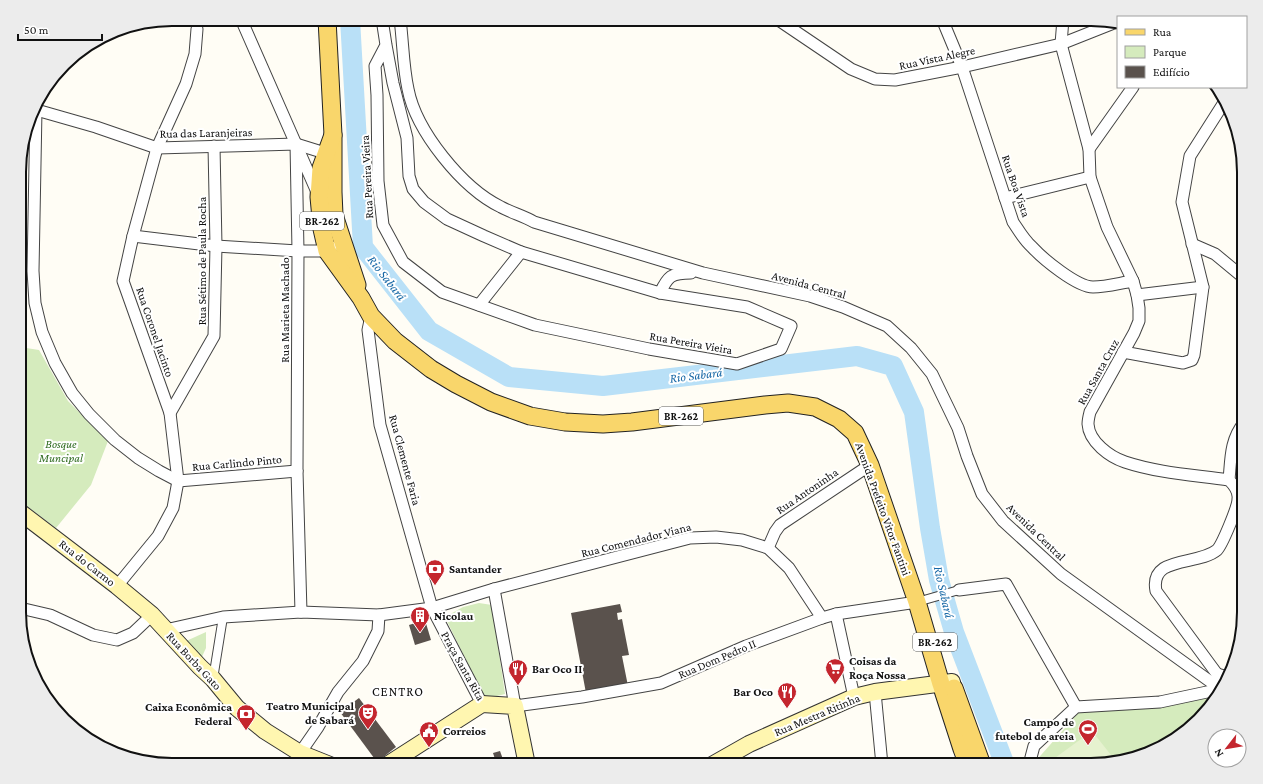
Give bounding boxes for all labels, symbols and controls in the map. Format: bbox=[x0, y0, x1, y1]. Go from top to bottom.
scale bar bbox=[18, 16, 102, 42]
legend bbox=[1117, 16, 1247, 88]
text: 50 m bbox=[24, 23, 49, 37]
text: Rua bbox=[1153, 25, 1172, 39]
street label: Rua Vista Alegre bbox=[898, 43, 976, 73]
text: Parque bbox=[1153, 45, 1186, 59]
text: Edifício bbox=[1153, 65, 1190, 79]
street label: Rua das Laranjeiras bbox=[160, 125, 253, 141]
street label: Rua Pereira Vieira bbox=[358, 134, 376, 219]
street label: Rua Boa Vista bbox=[999, 153, 1033, 219]
street label: Rua Sétimo de Paula Rocha bbox=[195, 196, 209, 325]
road number: BR-262 bbox=[300, 212, 344, 230]
water label: Rio Sabará bbox=[365, 252, 410, 304]
street label: Rua Marieta Machado bbox=[278, 257, 292, 363]
street label: Avenida Central bbox=[770, 268, 848, 302]
street label: Rua Coronel Jacinto bbox=[133, 285, 177, 379]
street label: Rua Pereira Vieira bbox=[649, 329, 734, 357]
street label: Rua Santa Cruz bbox=[1074, 337, 1122, 407]
water label: Rio Sabará bbox=[669, 364, 724, 386]
road number: BR-262 bbox=[659, 407, 703, 425]
street label: Rua Clemente Faria bbox=[386, 413, 424, 507]
park label: Bosque Muncipal bbox=[38, 437, 84, 465]
street label: Avenida Prefeito Vitor Fantini bbox=[852, 440, 914, 578]
street label: Rua Carlindo Pinto bbox=[191, 452, 283, 474]
street label: Rua Antoninha bbox=[773, 465, 841, 517]
street label: Avenida Central bbox=[1004, 500, 1068, 564]
street label: Rua Comendador Viana bbox=[579, 519, 693, 560]
street label: Rua do Carmo bbox=[56, 537, 118, 589]
bank icon: Santander bbox=[424, 558, 446, 586]
place label: Santander bbox=[449, 562, 502, 576]
water label: Rio Sabará bbox=[931, 564, 957, 620]
building icon: Nicolau bbox=[409, 605, 431, 633]
place label: Nicolau bbox=[434, 609, 474, 623]
street label: Rua Borba Gato bbox=[164, 629, 225, 693]
street label: Praça Santa Rita bbox=[438, 629, 488, 703]
road number: BR-262 bbox=[913, 633, 957, 651]
street label: Rua Dom Pedro II bbox=[676, 636, 758, 682]
place label: Coisas da Roça Nossa bbox=[849, 654, 906, 682]
supermarket icon: Coisas da Roça Nossa bbox=[824, 657, 846, 685]
restaurant icon: Bar Oco II bbox=[507, 658, 529, 686]
place label: Bar Oco II bbox=[532, 662, 582, 676]
restaurant icon: Bar Oco bbox=[776, 681, 798, 709]
district label: CENTRO bbox=[372, 684, 424, 699]
place label: Bar Oco bbox=[733, 685, 773, 699]
street label: Rua Mestra Ritinha bbox=[772, 690, 862, 739]
place label: Teatro Municipal de Sabará bbox=[266, 699, 354, 727]
place label: Caixa Econômica Federal bbox=[145, 700, 233, 728]
theatre icon: Teatro Municipal de Sabará bbox=[357, 702, 379, 730]
bank icon: Caixa Econômica Federal bbox=[235, 703, 257, 731]
place label: Campo de futebol de areia bbox=[995, 715, 1074, 743]
sports icon: Campo de futebol de areia bbox=[1077, 718, 1099, 746]
public building icon: Correios bbox=[418, 720, 440, 748]
place label: Correios bbox=[443, 724, 486, 738]
north arrow bbox=[1207, 728, 1247, 768]
text: N bbox=[1211, 746, 1226, 759]

